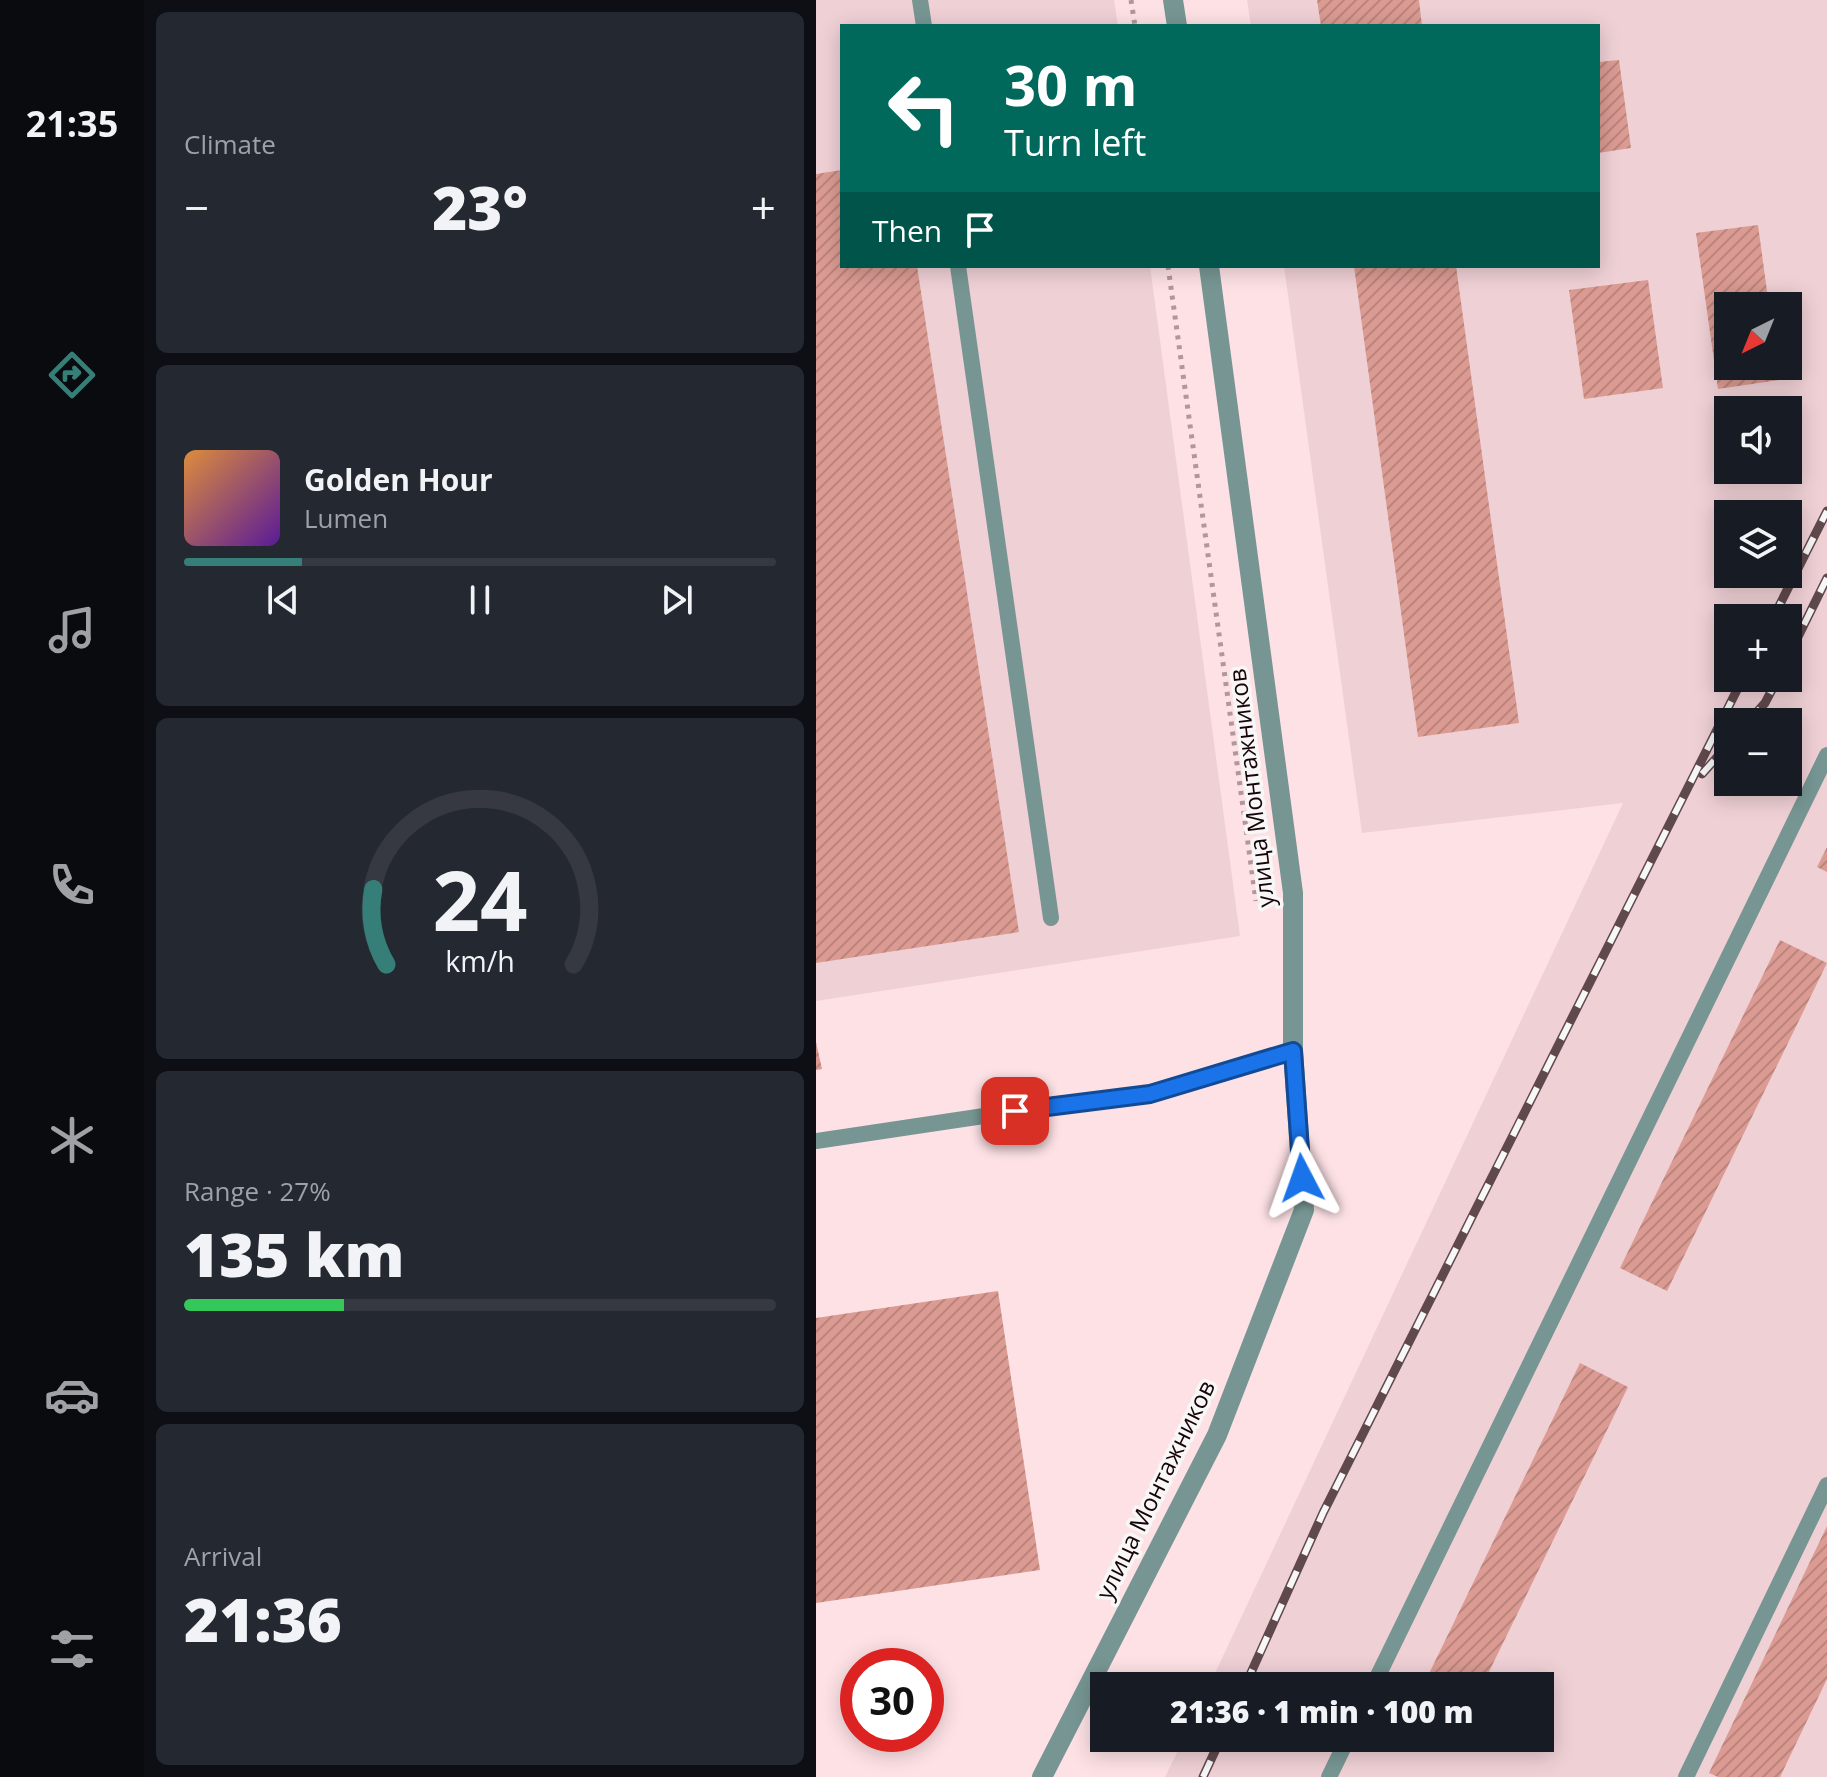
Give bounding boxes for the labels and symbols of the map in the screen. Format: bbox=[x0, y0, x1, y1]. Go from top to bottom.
north arrow bbox=[1714, 292, 1802, 380]
street label: улица Монтажников bbox=[1220, 667, 1282, 909]
pin bbox=[981, 1077, 1049, 1145]
position arrow bbox=[1260, 1136, 1344, 1220]
street label: улица Монтажников bbox=[1087, 1374, 1222, 1605]
speed limit sign: 30 bbox=[840, 1648, 944, 1752]

